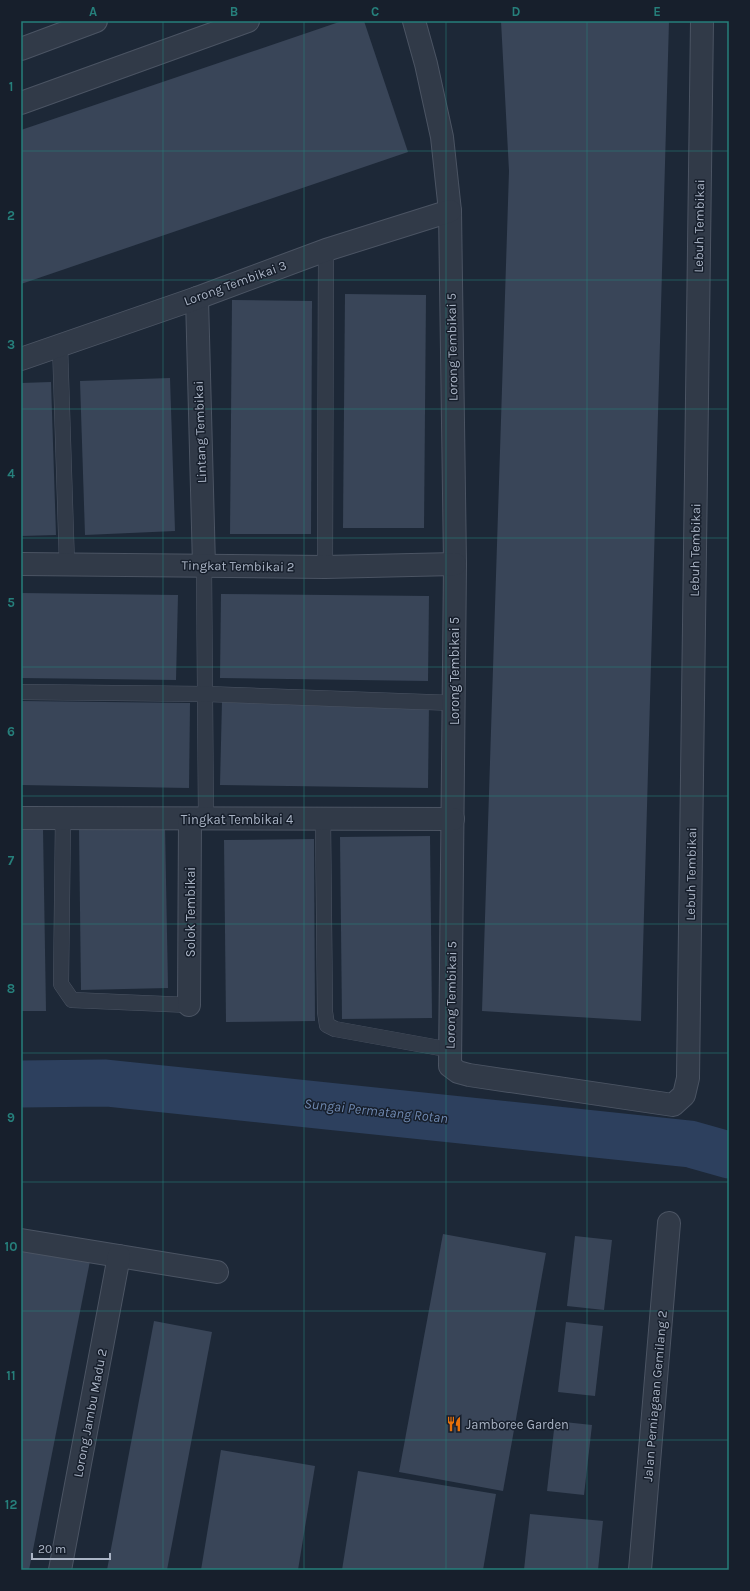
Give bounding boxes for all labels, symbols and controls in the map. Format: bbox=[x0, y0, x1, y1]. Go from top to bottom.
text: A bbox=[89, 4, 97, 19]
text: B bbox=[230, 4, 238, 19]
text: C bbox=[371, 4, 379, 19]
text: D bbox=[512, 4, 521, 19]
text: E bbox=[653, 4, 661, 19]
text: 1 bbox=[9, 79, 13, 94]
street label: Lebuh Tembikai bbox=[691, 179, 707, 273]
text: 2 bbox=[7, 208, 15, 223]
street label: Lorong Tembikai 3 bbox=[182, 257, 288, 309]
street label: Lorong Tembikai 5 bbox=[444, 293, 460, 401]
text: 3 bbox=[7, 337, 15, 352]
street label: Lintang Tembikai bbox=[191, 381, 209, 483]
text: 4 bbox=[7, 466, 15, 481]
street label: Lebuh Tembikai bbox=[687, 503, 703, 597]
street label: Tingkat Tembikai 2 bbox=[181, 558, 295, 574]
text: 5 bbox=[7, 595, 15, 610]
street label: Lorong Tembikai 5 bbox=[447, 617, 462, 725]
text: 6 bbox=[7, 724, 15, 739]
street label: Tingkat Tembikai 4 bbox=[181, 812, 293, 827]
street label: Lebuh Tembikai bbox=[683, 827, 699, 921]
text: 7 bbox=[8, 853, 15, 868]
street label: Solok Tembikai bbox=[183, 867, 198, 957]
street label: Lorong Tembikai 5 bbox=[443, 941, 459, 1049]
text: 8 bbox=[7, 981, 15, 996]
water label: Sungai Permatang Rotan bbox=[303, 1095, 449, 1127]
text: 9 bbox=[7, 1110, 15, 1125]
text: 10 bbox=[5, 1239, 17, 1254]
street label: Jalan Perniagaan Gemilang 2 bbox=[640, 1310, 670, 1482]
street label: Lorong Jambu Madu 2 bbox=[70, 1347, 110, 1479]
text: 11 bbox=[6, 1368, 16, 1383]
restaurant icon: Jamboree Garden bbox=[445, 1415, 463, 1433]
place label: Jamboree Garden bbox=[466, 1417, 569, 1432]
text: 12 bbox=[5, 1497, 17, 1512]
scale bar bbox=[32, 1535, 110, 1561]
text: 20 m bbox=[38, 1542, 66, 1556]

